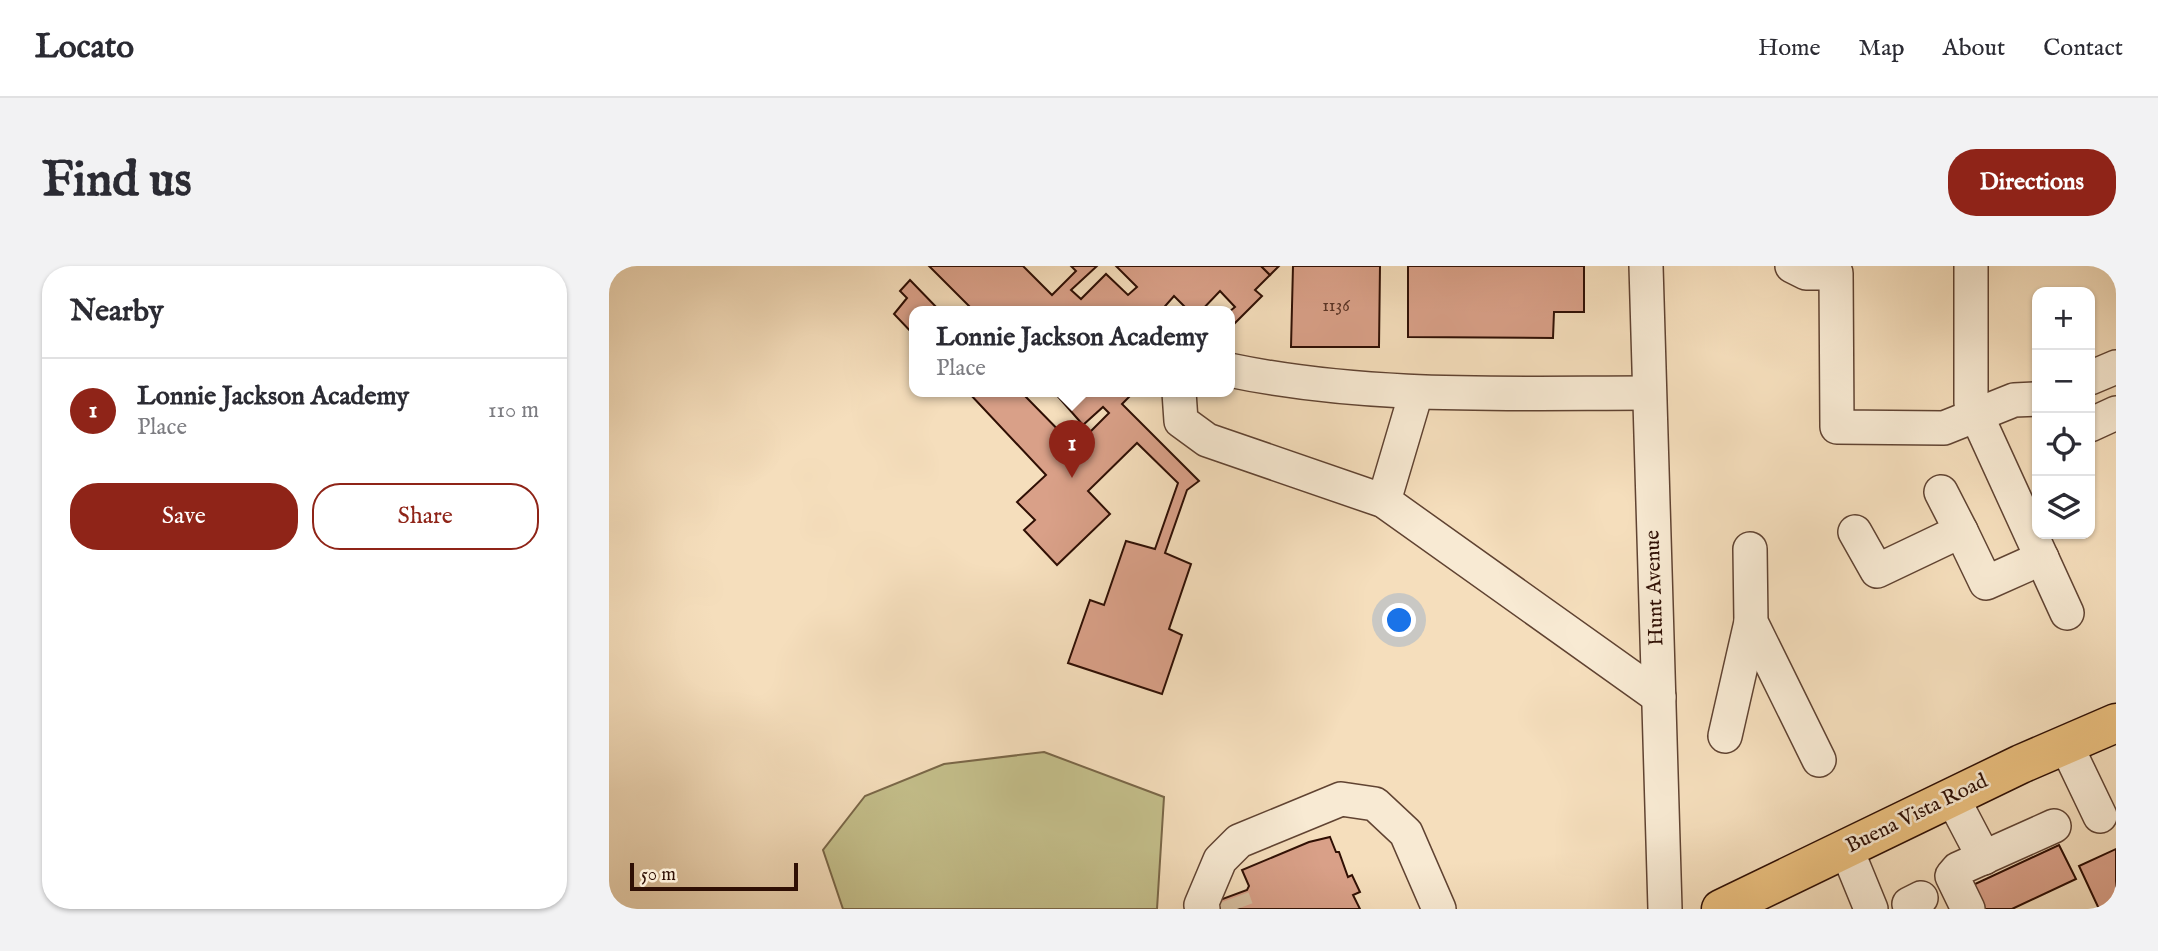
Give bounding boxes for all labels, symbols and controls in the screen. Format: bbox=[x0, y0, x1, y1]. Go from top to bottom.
text: Locato bbox=[35, 27, 134, 69]
text: Home bbox=[1758, 33, 1821, 64]
text: Map bbox=[1859, 33, 1905, 64]
text: About bbox=[1943, 33, 2005, 64]
text: Contact bbox=[2043, 33, 2123, 64]
button: Directions bbox=[1948, 149, 2116, 216]
text: Find us bbox=[42, 151, 192, 213]
map controls bbox=[2032, 287, 2095, 539]
button: + bbox=[2032, 287, 2095, 350]
text: Nearby bbox=[70, 293, 163, 331]
house number: 1136 bbox=[1322, 295, 1350, 318]
popup bbox=[909, 306, 1235, 397]
text: Lonnie Jackson Academy bbox=[936, 321, 1208, 354]
button: − bbox=[2032, 350, 2095, 413]
text: Place bbox=[936, 354, 986, 383]
text: Lonnie Jackson Academy bbox=[137, 380, 409, 413]
text: 1 bbox=[89, 396, 97, 425]
text: 110 m bbox=[488, 396, 539, 425]
text: Place bbox=[137, 413, 187, 442]
button: locate bbox=[2032, 413, 2095, 476]
pin: 1 bbox=[1049, 420, 1095, 478]
button: layers bbox=[2032, 476, 2095, 539]
button: Save bbox=[70, 483, 298, 550]
button: Share bbox=[312, 483, 539, 550]
street label: Hunt Avenue bbox=[1639, 529, 1671, 646]
your location bbox=[1382, 603, 1416, 637]
street label: Buena Vista Road bbox=[1842, 768, 1993, 860]
scale bar bbox=[630, 860, 798, 892]
text: 50 m bbox=[641, 863, 676, 887]

